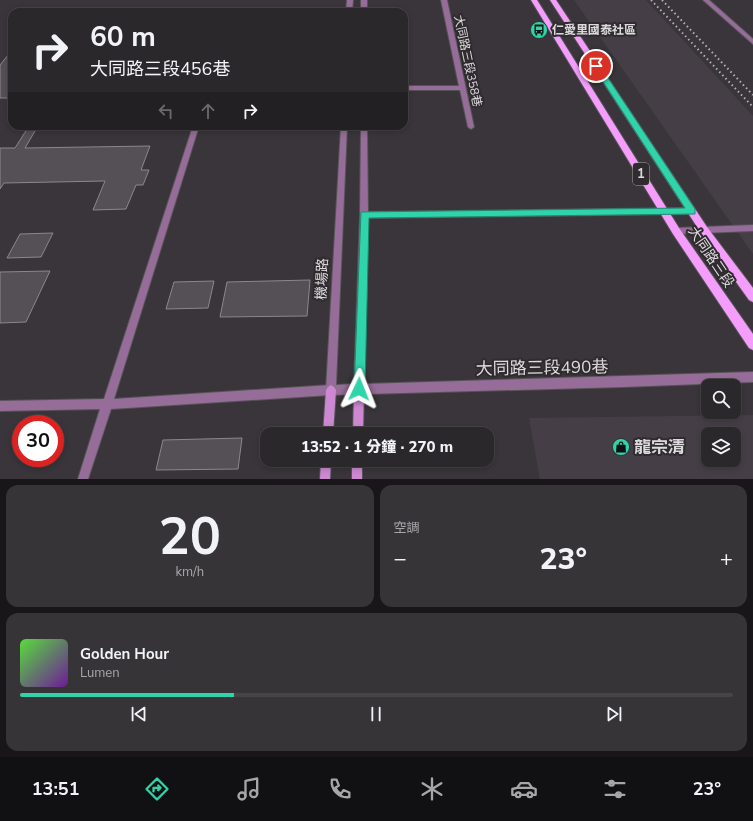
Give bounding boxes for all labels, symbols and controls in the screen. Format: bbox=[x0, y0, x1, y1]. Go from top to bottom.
street label: 大同路三段358巷 bbox=[450, 14, 486, 108]
text: 60 m bbox=[90, 18, 156, 56]
bus stop icon: 仁愛里國泰社區 bbox=[529, 20, 549, 40]
place label: 仁愛里國泰社區 bbox=[552, 22, 636, 38]
icon: right bbox=[24, 24, 76, 76]
pin bbox=[579, 49, 613, 83]
icon: arrive bbox=[585, 55, 607, 77]
text: 大同路三段456巷 bbox=[90, 57, 230, 81]
icon: left bbox=[155, 100, 177, 122]
icon: ahead bbox=[197, 100, 219, 122]
icon: right bbox=[239, 100, 261, 122]
road number: 1 bbox=[633, 163, 649, 185]
street label: 大同路三段 bbox=[684, 223, 738, 291]
street label: 機場路 bbox=[311, 258, 333, 300]
street label: 大同路三段490巷 bbox=[476, 355, 608, 381]
position arrow bbox=[338, 368, 380, 410]
map controls bbox=[701, 379, 741, 467]
button: search bbox=[701, 379, 741, 419]
speed limit sign: 30 bbox=[12, 415, 64, 467]
button: layers bbox=[701, 427, 741, 467]
place label: 龍宗清 bbox=[634, 436, 685, 459]
text: 13:52 · 1 分鐘 · 270 m bbox=[301, 437, 453, 457]
shop icon: 龍宗清 bbox=[611, 437, 631, 457]
text: 20 bbox=[159, 501, 221, 572]
text: 空調 bbox=[394, 519, 420, 537]
text: 23° bbox=[539, 539, 587, 580]
text: − bbox=[394, 544, 407, 574]
text: + bbox=[720, 544, 733, 574]
text: km/h bbox=[175, 563, 204, 581]
text: Golden Hour bbox=[80, 644, 169, 664]
text: Lumen bbox=[80, 664, 120, 682]
icon: previous bbox=[128, 703, 150, 725]
icon: pause bbox=[365, 703, 387, 725]
icon: next bbox=[603, 703, 625, 725]
icon: directions bbox=[143, 775, 171, 803]
icon: music bbox=[235, 775, 263, 803]
icon: phone bbox=[326, 775, 354, 803]
icon: climate bbox=[418, 775, 446, 803]
icon: car bbox=[510, 775, 538, 803]
icon: filters bbox=[601, 775, 629, 803]
text: 13:51 bbox=[32, 777, 79, 801]
text: 23° bbox=[693, 777, 721, 801]

